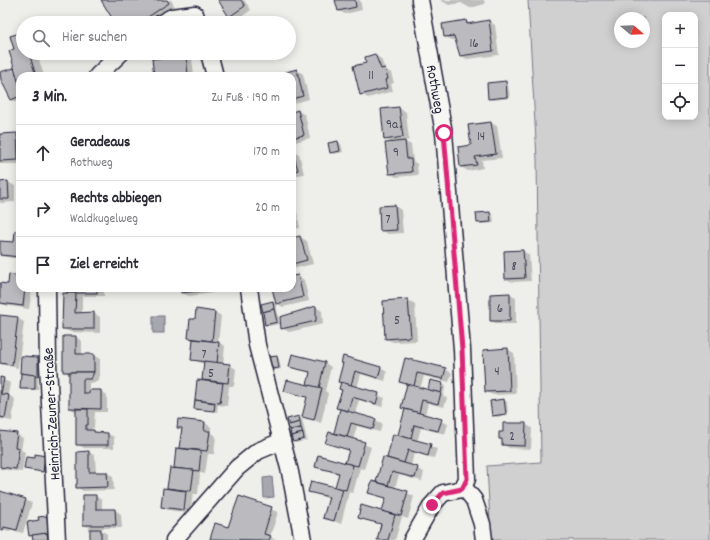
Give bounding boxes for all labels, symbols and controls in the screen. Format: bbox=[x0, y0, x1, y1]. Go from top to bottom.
north arrow bbox=[614, 12, 650, 48]
map controls bbox=[662, 12, 698, 120]
button: + bbox=[662, 12, 698, 48]
search box bbox=[16, 16, 296, 60]
icon: search bbox=[30, 27, 52, 49]
text: Hier suchen bbox=[62, 27, 127, 49]
house number: 16 bbox=[469, 35, 479, 54]
button: − bbox=[662, 48, 698, 84]
street label: Rothweg bbox=[419, 63, 449, 115]
house number: 11 bbox=[368, 67, 374, 86]
button: locate bbox=[662, 84, 698, 120]
text: 3 Min. bbox=[32, 86, 67, 110]
text: Zu Fuß · 190 m bbox=[211, 89, 280, 108]
house number: 9a bbox=[386, 116, 399, 135]
route start bbox=[435, 124, 453, 142]
house number: 14 bbox=[477, 128, 485, 147]
text: Geradeaus bbox=[70, 132, 130, 154]
icon: ahead bbox=[32, 142, 54, 164]
text: 170 m bbox=[253, 143, 280, 162]
house number: 9 bbox=[393, 144, 399, 163]
text: Rothweg bbox=[70, 154, 113, 173]
text: Rechts abbiegen bbox=[70, 188, 162, 210]
icon: right bbox=[32, 198, 54, 220]
text: 20 m bbox=[255, 199, 280, 218]
text: Waldkugelweg bbox=[70, 210, 138, 229]
house number: 7 bbox=[386, 211, 391, 230]
icon: arrive bbox=[32, 254, 54, 276]
text: Ziel erreicht bbox=[70, 254, 138, 276]
house number: 8 bbox=[511, 258, 517, 277]
house number: 6 bbox=[497, 300, 503, 319]
house number: 5 bbox=[394, 312, 400, 331]
house number: 7 bbox=[202, 346, 207, 365]
street label: Heinrich-Zeuner-Straße bbox=[39, 347, 67, 481]
house number: 4 bbox=[494, 363, 500, 382]
house number: 5 bbox=[208, 365, 214, 384]
house number: 2 bbox=[509, 428, 515, 447]
route end bbox=[423, 496, 441, 514]

